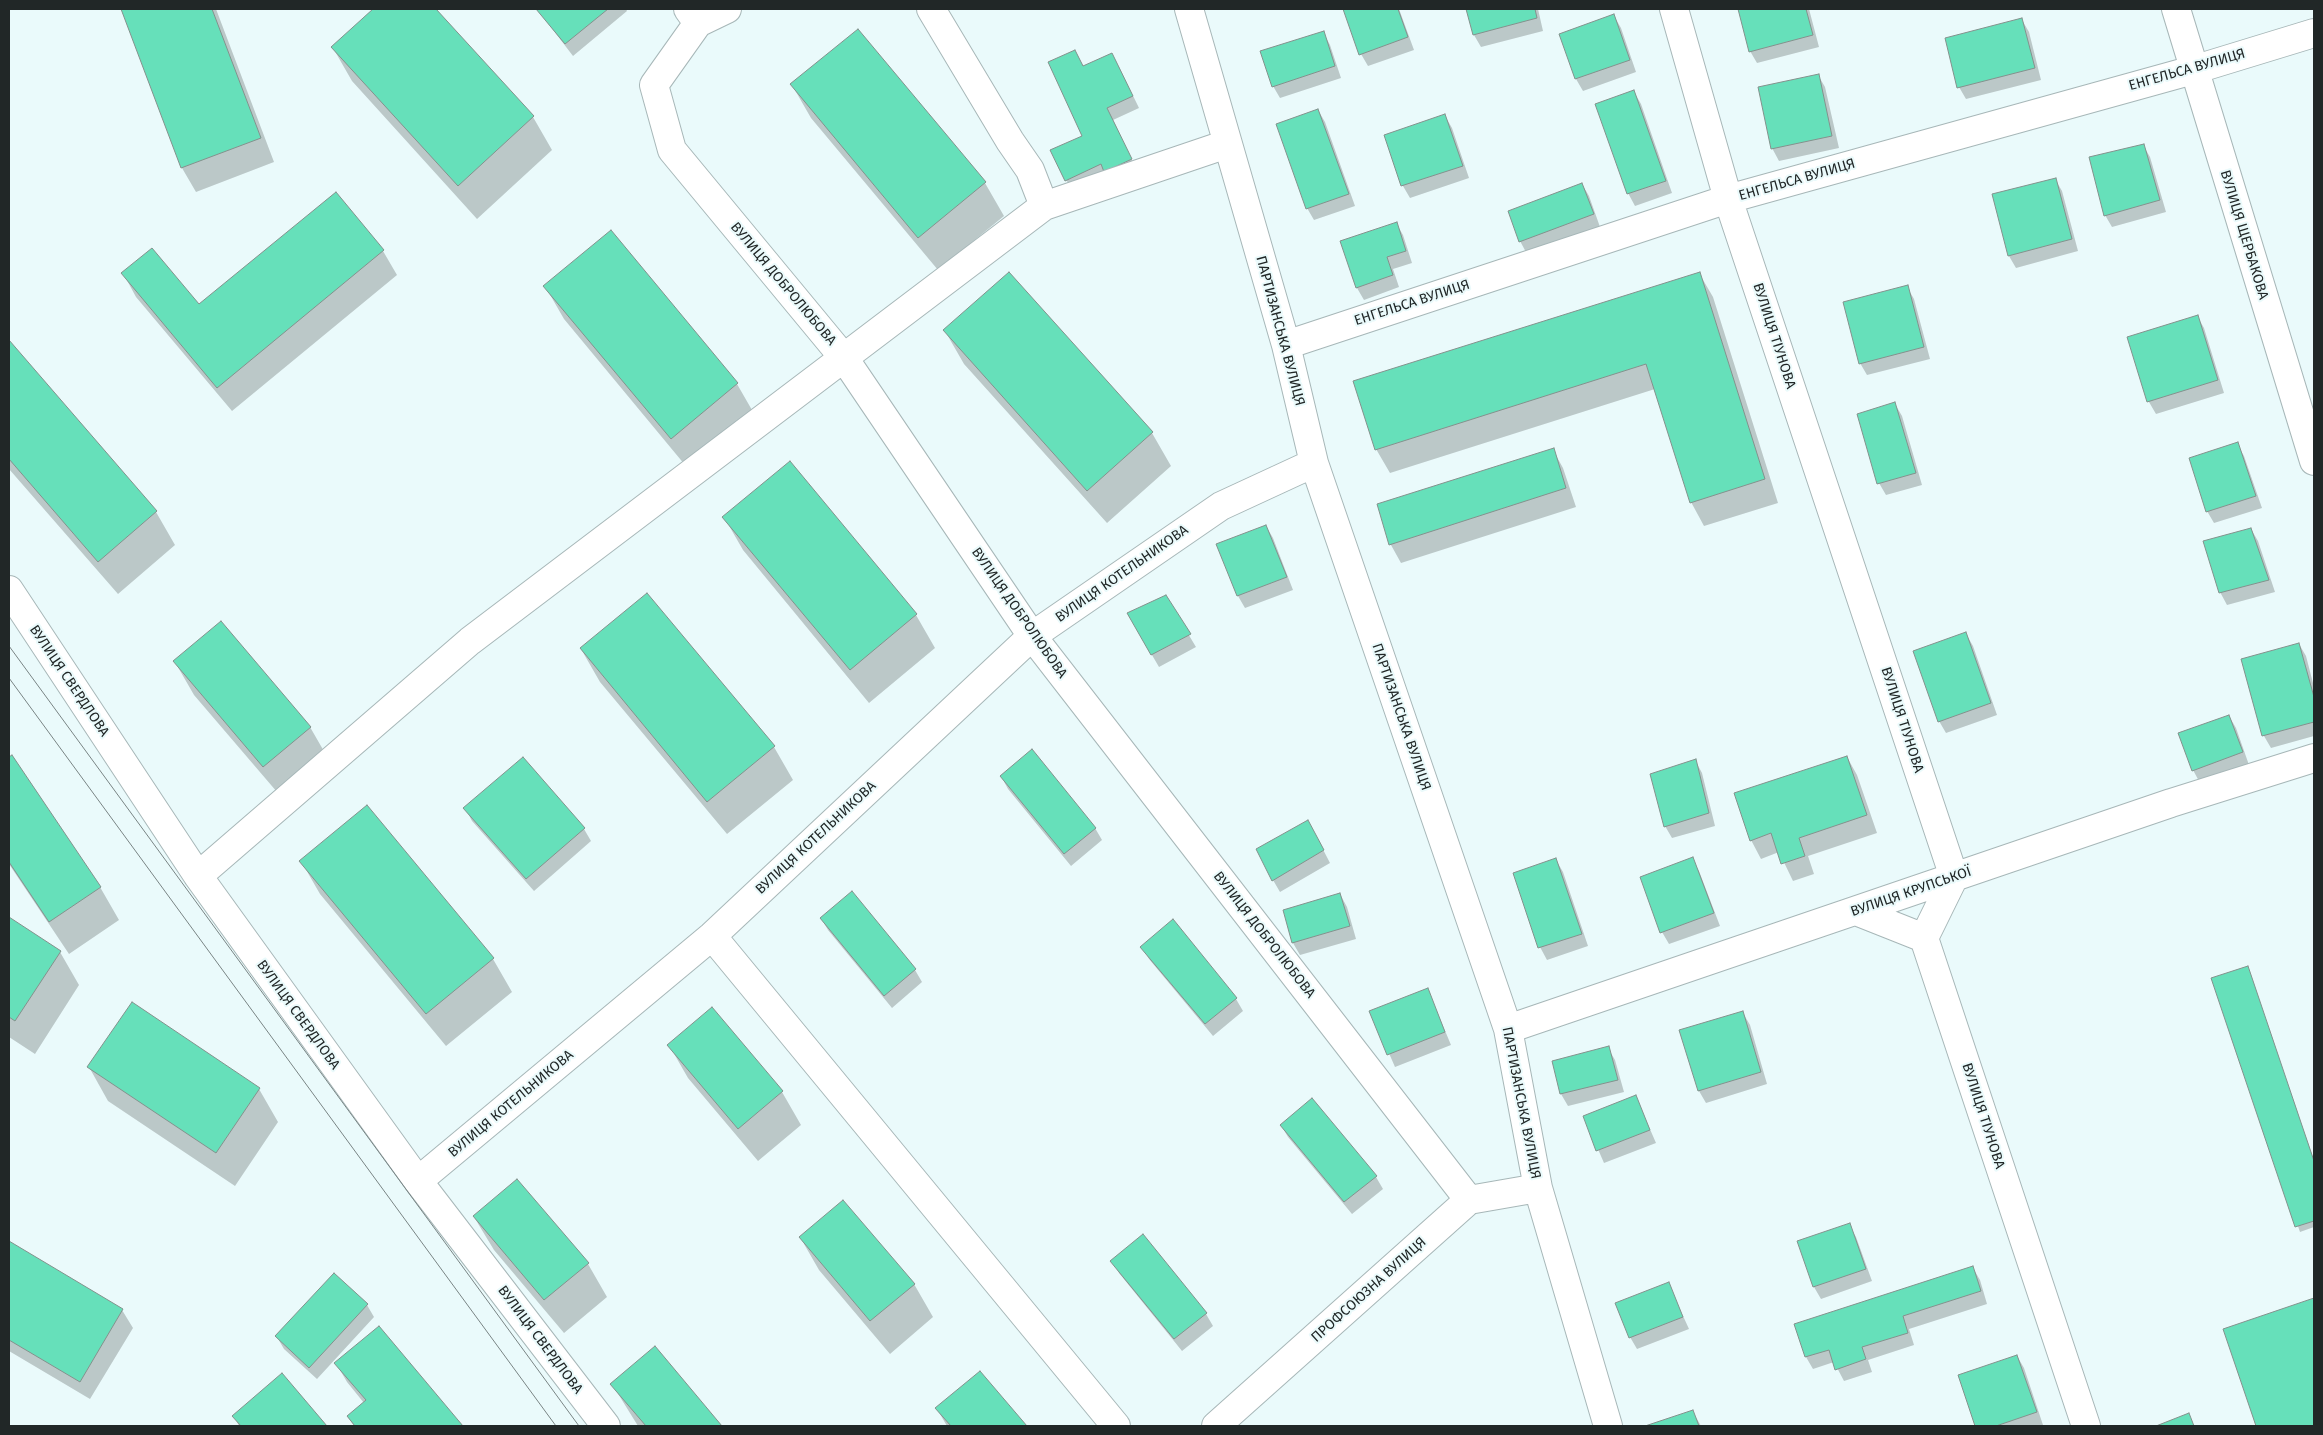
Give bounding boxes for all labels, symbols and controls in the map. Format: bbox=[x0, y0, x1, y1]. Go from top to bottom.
street label: ЕНГЕЛЬСА ВУЛИЦЯ bbox=[2127, 45, 2247, 95]
street label: ЕНГЕЛЬСА ВУЛИЦЯ bbox=[1737, 155, 1857, 205]
street label: ВУЛИЦЯ ЩЕРБАКОВА bbox=[2216, 168, 2272, 302]
street label: ВУЛИЦЯ ДОБРОЛЮБОВА bbox=[727, 219, 839, 349]
street label: ПАРТИЗАНСЬКА ВУЛИЦЯ bbox=[1252, 254, 1308, 408]
street label: ЕНГЕЛЬСА ВУЛИЦЯ bbox=[1352, 276, 1472, 330]
street label: ВУЛИЦЯ ТІУНОВА bbox=[1749, 281, 1799, 391]
street label: ВУЛИЦЯ КОТЕЛЬНИКОВА bbox=[1052, 522, 1192, 626]
street label: ВУЛИЦЯ ДОБРОЛЮБОВА bbox=[967, 544, 1071, 682]
street label: ВУЛИЦЯ СВЕРДЛОВА bbox=[25, 622, 113, 740]
street label: ПАРТИЗАНСЬКА ВУЛИЦЯ bbox=[1368, 641, 1434, 793]
street label: ВУЛИЦЯ ТІУНОВА bbox=[1877, 665, 1927, 775]
street label: ВУЛИЦЯ КОТЕЛЬНИКОВА bbox=[752, 778, 880, 898]
street label: ВУЛИЦЯ КРУПСЬКОЇ bbox=[1848, 863, 1974, 921]
street label: ВУЛИЦЯ ДОБРОЛЮБОВА bbox=[1209, 868, 1319, 1002]
street label: ВУЛИЦЯ СВЕРДЛОВА bbox=[253, 957, 343, 1073]
street label: ПАРТИЗАНСЬКА ВУЛИЦЯ bbox=[1498, 1025, 1544, 1181]
street label: ВУЛИЦЯ КОТЕЛЬНИКОВА bbox=[445, 1047, 577, 1161]
street label: ВУЛИЦЯ ТІУНОВА bbox=[1958, 1061, 2008, 1171]
street label: ПРОФСОЮЗНА ВУЛИЦЯ bbox=[1308, 1234, 1430, 1346]
street label: ВУЛИЦЯ СВЕРДЛОВА bbox=[494, 1283, 586, 1397]

